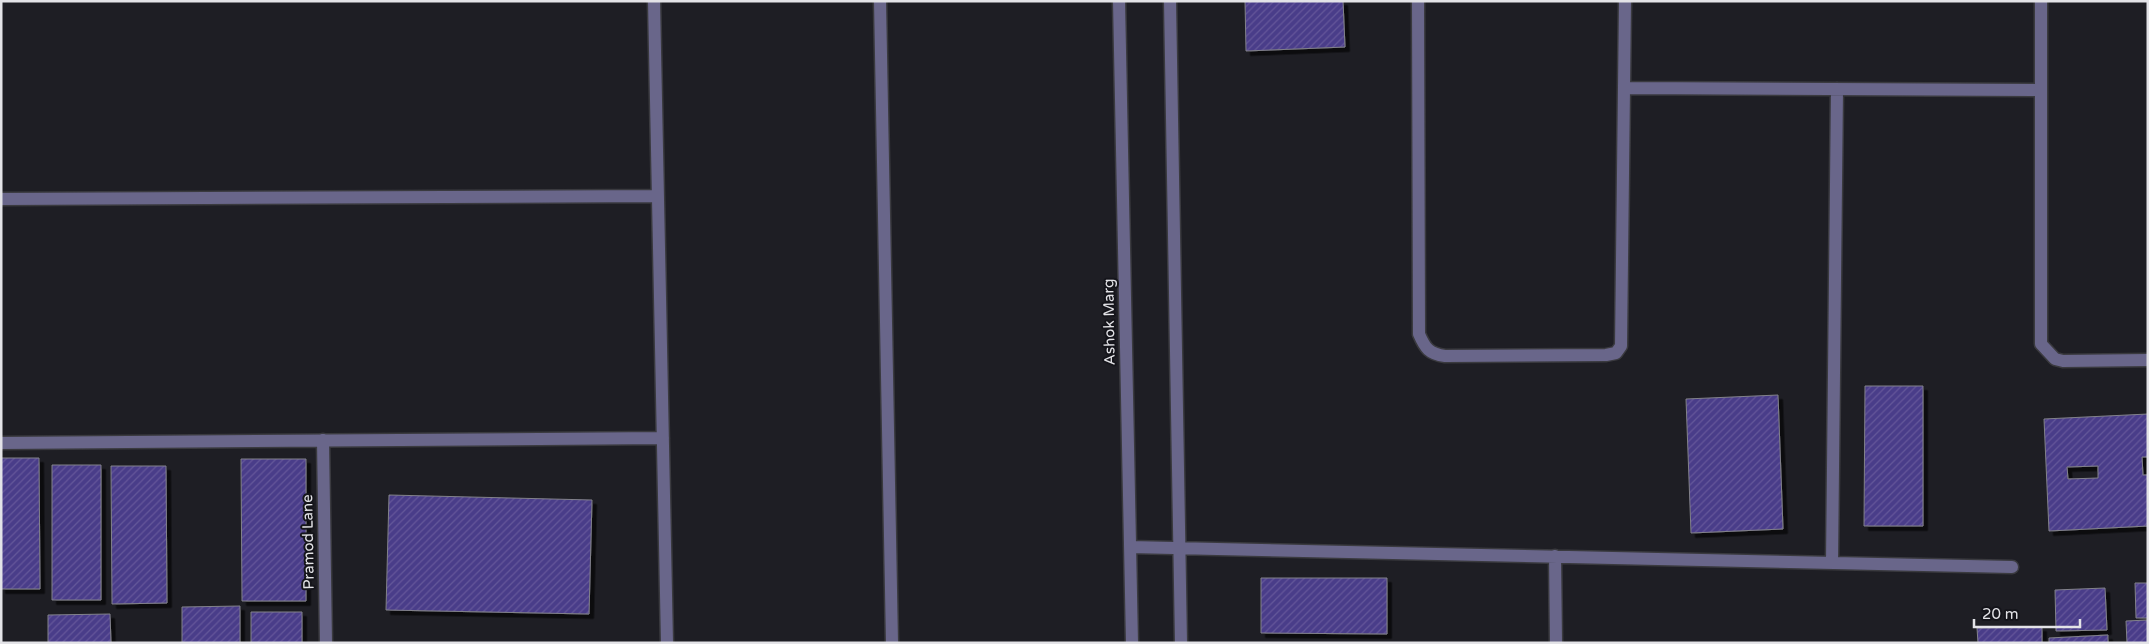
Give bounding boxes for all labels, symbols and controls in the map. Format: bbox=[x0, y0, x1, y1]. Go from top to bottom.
street label: Ashok Marg bbox=[1099, 279, 1119, 365]
street label: Pramod Lane bbox=[298, 494, 318, 590]
scale bar bbox=[1974, 596, 2080, 628]
text: 20 m bbox=[1982, 605, 2019, 623]

